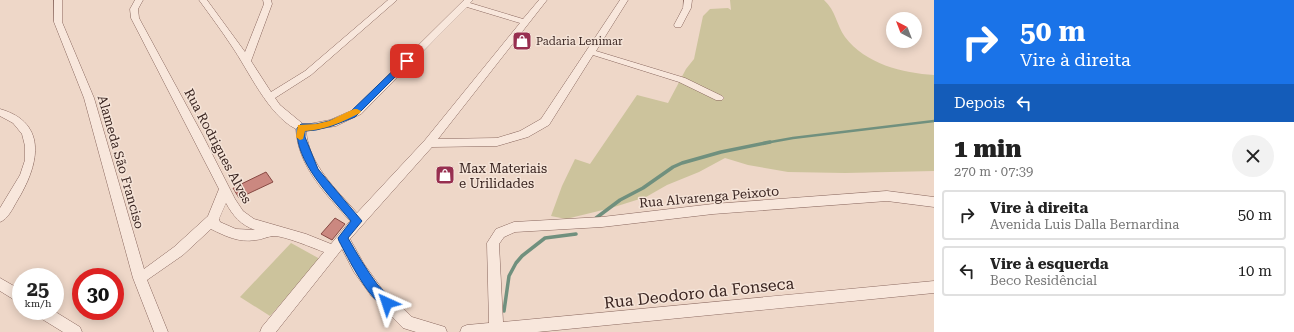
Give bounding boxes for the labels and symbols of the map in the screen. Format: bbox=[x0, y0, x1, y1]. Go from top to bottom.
north arrow bbox=[886, 12, 922, 48]
shop icon: Padaria Lenimar bbox=[511, 30, 533, 52]
place label: Padaria Lenimar bbox=[536, 35, 623, 48]
pin bbox=[390, 44, 424, 78]
street label: Rua Rodrigues Alves bbox=[181, 86, 255, 206]
street label: Alameda São Franciso bbox=[95, 93, 147, 231]
place label: Max Materiais e Urilidades bbox=[459, 161, 547, 191]
shop icon: Max Materiais e Urilidades bbox=[434, 164, 456, 186]
street label: Rua Alvarenga Peixoto bbox=[638, 183, 780, 211]
speed limit sign: 30 bbox=[72, 268, 124, 320]
street label: Rua Deodoro da Fonseca bbox=[603, 274, 795, 312]
position arrow bbox=[366, 282, 408, 324]

